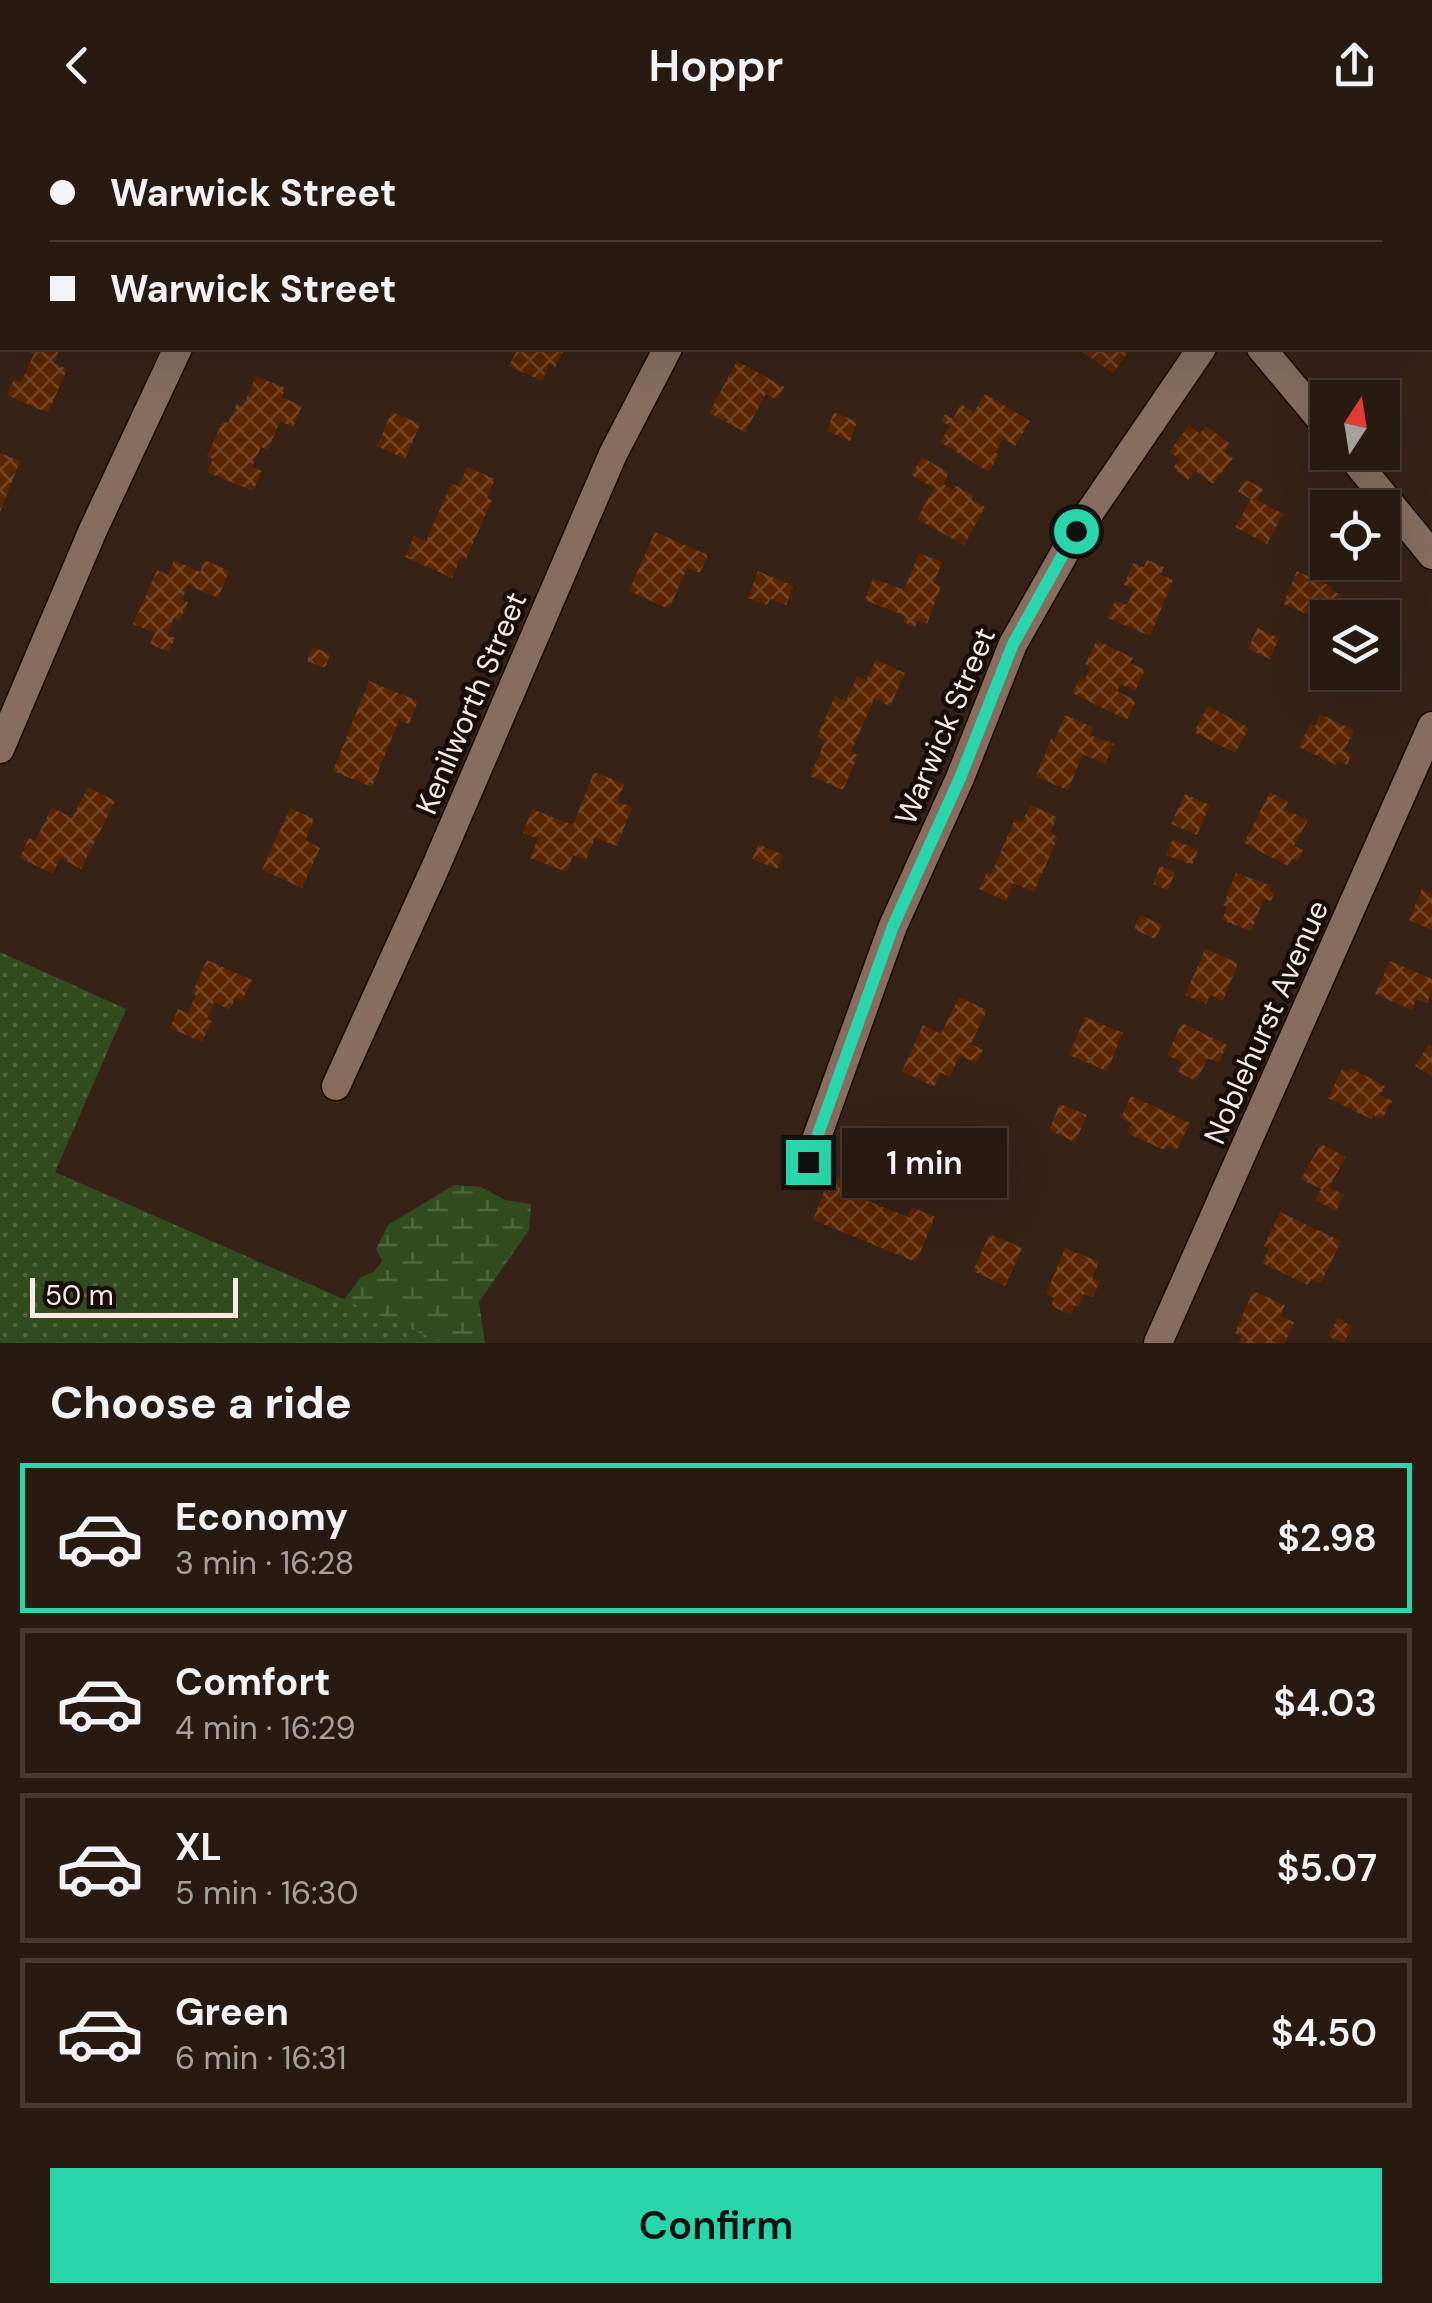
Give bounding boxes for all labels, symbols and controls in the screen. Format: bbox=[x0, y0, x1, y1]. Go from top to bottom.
text: Hoppr bbox=[649, 36, 783, 95]
icon: back bbox=[50, 38, 105, 93]
icon: share bbox=[1327, 38, 1382, 93]
text: Warwick Street bbox=[110, 168, 396, 218]
text: Warwick Street bbox=[110, 264, 396, 314]
north arrow bbox=[1310, 380, 1400, 470]
map controls bbox=[1310, 380, 1400, 690]
button: locate bbox=[1310, 490, 1400, 580]
route start bbox=[1054, 509, 1099, 554]
street label: Kenilworth Street bbox=[407, 586, 535, 820]
button: layers bbox=[1310, 600, 1400, 690]
street label: Warwick Street bbox=[886, 622, 1004, 830]
street label: Noblehurst Avenue bbox=[1195, 894, 1337, 1150]
callout: 1 min bbox=[843, 1127, 1008, 1197]
route end bbox=[786, 1140, 831, 1185]
text: 1 min bbox=[886, 1142, 963, 1184]
scale bar bbox=[30, 1273, 238, 1318]
text: 50 m bbox=[45, 1277, 114, 1314]
text: Choose a ride bbox=[50, 1373, 352, 1432]
text: Economy bbox=[175, 1492, 348, 1542]
icon: car bbox=[55, 1493, 145, 1583]
text: $2.98 bbox=[1277, 1513, 1377, 1563]
text: 3 min · 16:28 bbox=[175, 1542, 354, 1584]
text: Comfort bbox=[175, 1657, 331, 1707]
icon: car bbox=[55, 1658, 145, 1748]
text: $4.03 bbox=[1273, 1678, 1377, 1728]
text: 4 min · 16:29 bbox=[175, 1707, 356, 1749]
text: XL bbox=[175, 1822, 222, 1872]
icon: car bbox=[55, 1823, 145, 1913]
text: $5.07 bbox=[1277, 1843, 1377, 1893]
text: 5 min · 16:30 bbox=[175, 1872, 358, 1914]
text: Green bbox=[175, 1987, 289, 2037]
icon: car bbox=[55, 1988, 145, 2078]
text: $4.50 bbox=[1271, 2008, 1377, 2058]
text: 6 min · 16:31 bbox=[175, 2037, 346, 2079]
button: Confirm bbox=[50, 2168, 1382, 2283]

